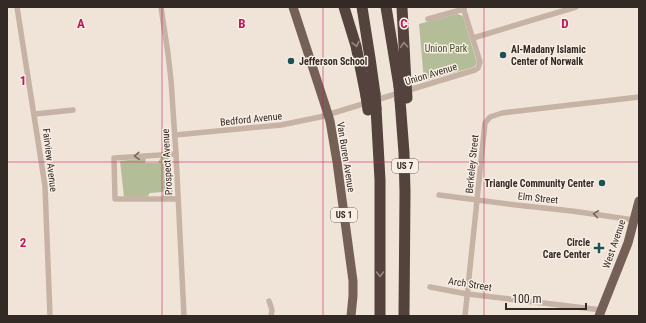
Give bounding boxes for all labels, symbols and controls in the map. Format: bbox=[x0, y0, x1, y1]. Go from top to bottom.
text: A bbox=[77, 16, 85, 31]
text: B bbox=[238, 16, 246, 31]
text: C bbox=[400, 16, 408, 31]
text: D bbox=[561, 16, 569, 31]
one-way arrow bbox=[351, 41, 359, 47]
one-way arrow bbox=[400, 42, 409, 48]
park label: Union Park bbox=[425, 43, 468, 54]
place label: Al-Madany Islamic Center of Norwalk bbox=[511, 44, 586, 67]
marker: Al-Madany Islamic Center of Norwalk bbox=[498, 50, 508, 60]
marker: Jefferson School bbox=[286, 56, 296, 66]
place label: Jefferson School bbox=[299, 56, 367, 67]
street label: Union Avenue bbox=[404, 61, 459, 87]
text: 1 bbox=[20, 73, 26, 88]
street label: Bedford Avenue bbox=[219, 110, 283, 128]
street label: Van Buren Avenue bbox=[335, 121, 357, 193]
street label: Fairview Avenue bbox=[41, 128, 59, 193]
street label: Prospect Avenue bbox=[160, 128, 174, 195]
street label: Berkeley Street bbox=[463, 134, 481, 194]
one-way arrow bbox=[134, 152, 140, 161]
road number: US 7 bbox=[392, 159, 418, 173]
place label: Triangle Community Center bbox=[485, 178, 595, 189]
marker: Triangle Community Center bbox=[597, 178, 607, 188]
street label: Elm Street bbox=[517, 190, 559, 206]
road number: US 1 bbox=[331, 208, 357, 222]
one-way arrow bbox=[593, 210, 599, 219]
street label: West Avenue bbox=[601, 218, 628, 270]
text: 2 bbox=[20, 235, 27, 250]
place label: Circle Care Center bbox=[543, 237, 591, 260]
marker: Circle Care Center bbox=[593, 242, 605, 254]
one-way arrow bbox=[376, 271, 384, 277]
street label: Arch Street bbox=[447, 275, 493, 293]
scale bar bbox=[506, 285, 586, 311]
text: 100 m bbox=[512, 292, 542, 306]

